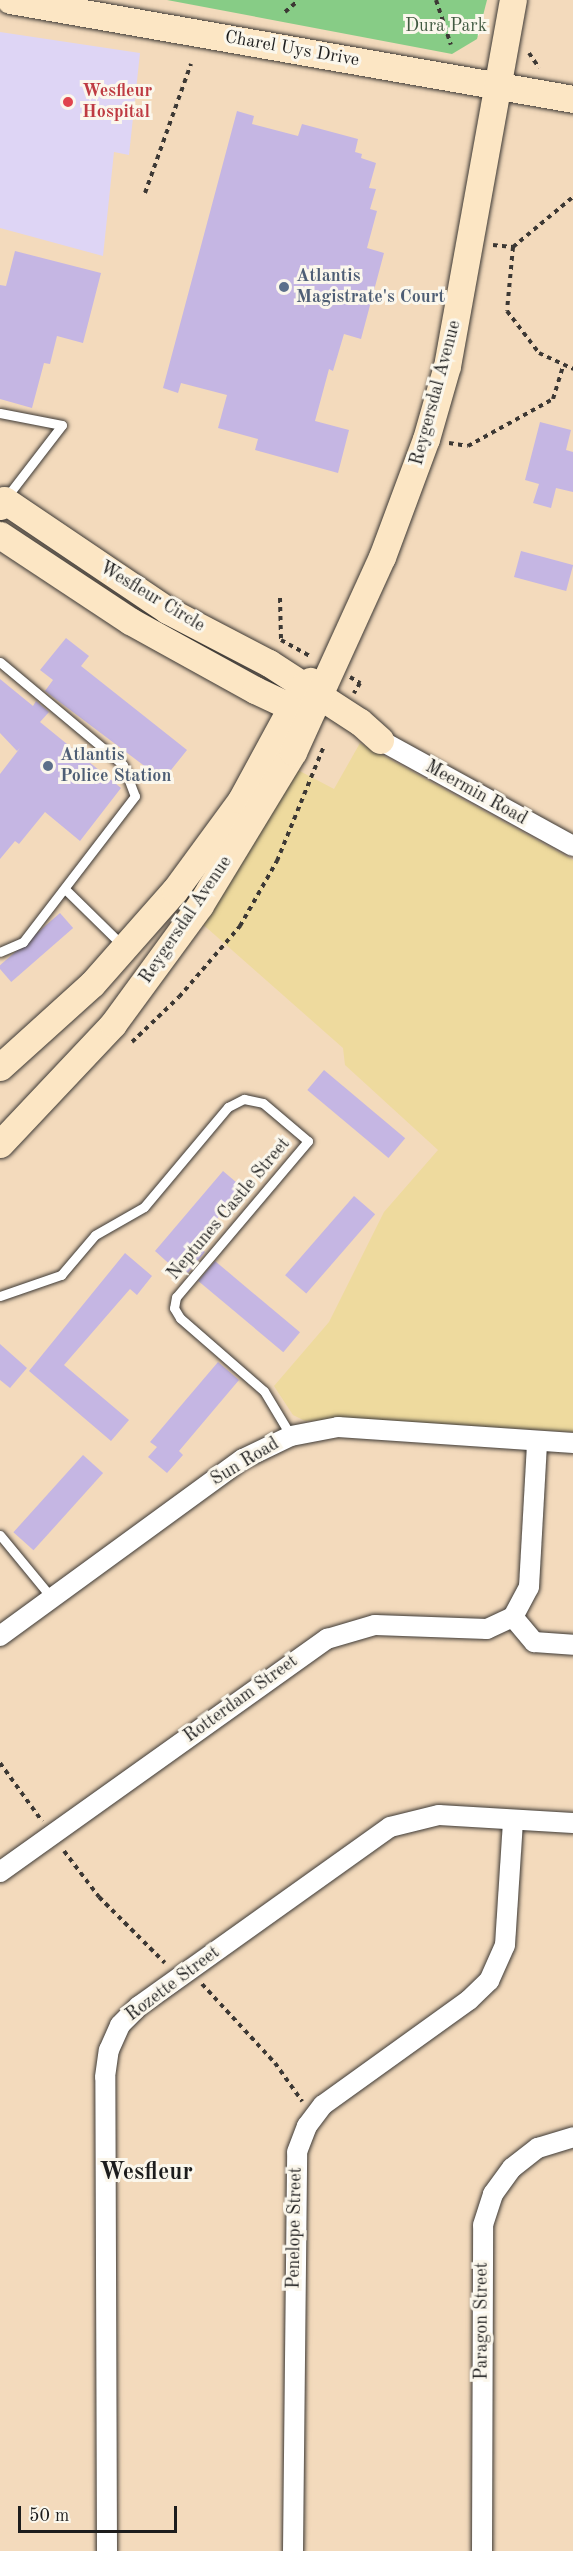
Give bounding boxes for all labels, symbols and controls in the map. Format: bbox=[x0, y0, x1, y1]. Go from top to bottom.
park label: Dura Park bbox=[405, 15, 487, 37]
street label: Charel Uys Drive bbox=[223, 27, 361, 71]
place label: Wesfleur Hospital bbox=[82, 81, 152, 124]
marker: Wesfleur Hospital bbox=[59, 93, 77, 111]
place label: Atlantis Magistrate's Court bbox=[296, 266, 445, 308]
marker: Atlantis Magistrate's Court bbox=[277, 280, 291, 294]
street label: Reygersdal Avenue bbox=[406, 318, 466, 468]
street label: Wesfleur Circle bbox=[96, 557, 208, 637]
place label: Atlantis Police Station bbox=[60, 745, 171, 788]
street label: Meermin Road bbox=[421, 756, 531, 830]
marker: Atlantis Police Station bbox=[41, 759, 55, 773]
street label: Reygersdal Avenue bbox=[135, 852, 237, 988]
street label: Neptunes Castle Street bbox=[163, 1133, 295, 1285]
street label: Sun Road bbox=[207, 1433, 283, 1491]
street label: Rotterdam Street bbox=[180, 1650, 302, 1748]
street label: Rozette Street bbox=[122, 1942, 224, 2026]
district label: Wesfleur bbox=[99, 2160, 193, 2188]
street label: Penelope Street bbox=[283, 2167, 307, 2289]
street label: Paragon Street bbox=[471, 2262, 493, 2380]
scale bar bbox=[21, 2494, 180, 2532]
text: 50 m bbox=[29, 2507, 69, 2525]

